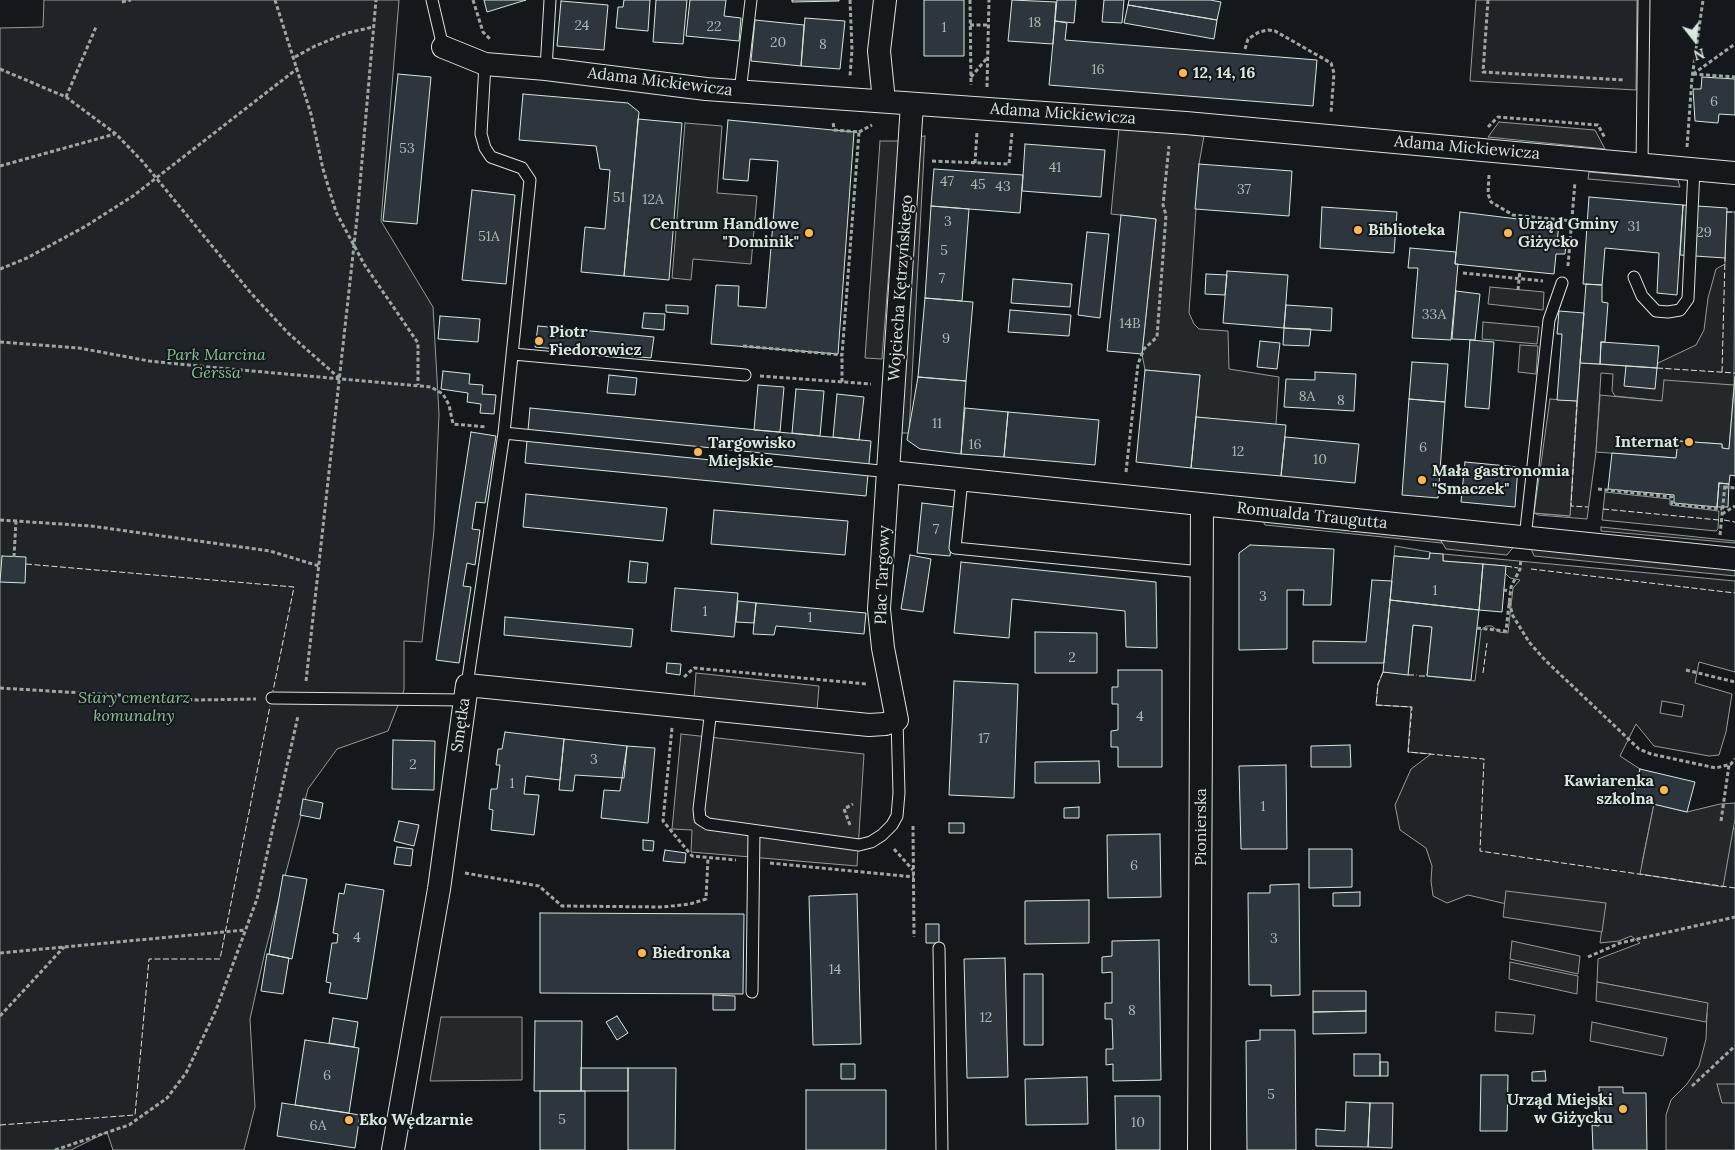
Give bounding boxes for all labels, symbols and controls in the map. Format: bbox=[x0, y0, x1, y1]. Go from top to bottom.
house number: 18 bbox=[1029, 15, 1041, 31]
north arrow bbox=[1670, 15, 1720, 65]
house number: 24 bbox=[575, 18, 589, 34]
house number: 22 bbox=[706, 19, 722, 35]
house number: 1 bbox=[941, 20, 947, 36]
house number: 20 bbox=[770, 35, 786, 51]
house number: 8 bbox=[819, 37, 827, 53]
text: N bbox=[1691, 44, 1707, 65]
house number: 16 bbox=[1091, 62, 1105, 78]
place label: 12, 14, 16 bbox=[1193, 63, 1255, 83]
street label: Adama Mickiewicza bbox=[586, 64, 734, 100]
marker: 12, 14, 16 bbox=[1177, 67, 1189, 79]
house number: 6 bbox=[1710, 94, 1718, 110]
street label: Adama Mickiewicza bbox=[989, 99, 1137, 129]
street label: Adama Mickiewicza bbox=[1393, 132, 1541, 164]
house number: 53 bbox=[399, 141, 415, 157]
house number: 41 bbox=[1049, 160, 1061, 176]
house number: 47 bbox=[940, 174, 954, 190]
house number: 45 bbox=[970, 177, 986, 193]
house number: 43 bbox=[995, 179, 1011, 195]
house number: 37 bbox=[1237, 182, 1251, 198]
house number: 51 bbox=[613, 190, 625, 206]
house number: 12A bbox=[642, 192, 664, 208]
street label: Wojciecha Kętrzyńskiego bbox=[885, 194, 917, 382]
place label: Centrum Handlowe "Dominik" bbox=[650, 214, 799, 252]
house number: 3 bbox=[944, 214, 952, 230]
place label: Urząd Gminy Giżycko bbox=[1518, 214, 1618, 252]
house number: 31 bbox=[1628, 219, 1640, 235]
place label: Biblioteka bbox=[1368, 220, 1445, 240]
marker: Biblioteka bbox=[1352, 224, 1364, 236]
house number: 29 bbox=[1696, 225, 1712, 241]
marker: Centrum Handlowe "Dominik" bbox=[803, 227, 815, 239]
marker: Urząd Gminy Giżycko bbox=[1502, 227, 1514, 239]
house number: 51A bbox=[478, 229, 500, 245]
house number: 5 bbox=[940, 243, 948, 259]
house number: 7 bbox=[939, 271, 945, 287]
house number: 33A bbox=[1422, 307, 1446, 323]
house number: 14B bbox=[1119, 316, 1141, 332]
place label: Piotr Fiedorowicz bbox=[549, 322, 642, 360]
house number: 9 bbox=[942, 331, 950, 347]
marker: Piotr Fiedorowicz bbox=[533, 335, 545, 347]
park label: Park Marcina Gerssa bbox=[166, 345, 266, 383]
house number: 8A bbox=[1299, 389, 1315, 405]
house number: 8 bbox=[1337, 393, 1345, 409]
house number: 11 bbox=[932, 416, 942, 432]
place label: Internat bbox=[1615, 432, 1679, 452]
place label: Targowisko Miejskie bbox=[708, 433, 796, 471]
marker: Internat bbox=[1683, 436, 1695, 448]
house number: 16 bbox=[968, 437, 982, 453]
house number: 6 bbox=[1419, 440, 1427, 456]
house number: 12 bbox=[1232, 444, 1244, 460]
marker: Targowisko Miejskie bbox=[692, 446, 704, 458]
house number: 10 bbox=[1313, 452, 1327, 468]
place label: Mała gastronomia "Smaczek" bbox=[1432, 461, 1570, 499]
marker: Mała gastronomia "Smaczek" bbox=[1416, 474, 1428, 486]
street label: Romualda Traugutta bbox=[1236, 499, 1388, 533]
house number: 7 bbox=[933, 522, 939, 538]
street label: Plac Targowy bbox=[872, 525, 894, 625]
house number: 1 bbox=[1432, 583, 1438, 599]
house number: 3 bbox=[1259, 589, 1267, 605]
house number: 1 bbox=[702, 604, 708, 620]
house number: 1 bbox=[807, 610, 813, 626]
house number: 2 bbox=[1068, 650, 1076, 666]
park label: Stary cmentarz komunalny bbox=[78, 688, 190, 726]
street label: Smętka bbox=[448, 696, 474, 754]
house number: 4 bbox=[1136, 709, 1144, 725]
house number: 17 bbox=[978, 731, 990, 747]
house number: 3 bbox=[590, 752, 598, 768]
house number: 2 bbox=[409, 757, 417, 773]
place label: Kawiarenka szkolna bbox=[1564, 771, 1654, 809]
house number: 1 bbox=[509, 776, 515, 792]
marker: Kawiarenka szkolna bbox=[1658, 784, 1670, 796]
street label: Pionierska bbox=[1191, 788, 1211, 866]
house number: 1 bbox=[1260, 799, 1266, 815]
house number: 6 bbox=[1130, 858, 1138, 874]
house number: 4 bbox=[353, 930, 361, 946]
house number: 3 bbox=[1270, 931, 1278, 947]
place label: Biedronka bbox=[652, 943, 730, 963]
marker: Biedronka bbox=[636, 947, 648, 959]
house number: 14 bbox=[829, 962, 841, 978]
house number: 8 bbox=[1128, 1003, 1136, 1019]
house number: 12 bbox=[980, 1010, 992, 1026]
house number: 6 bbox=[323, 1068, 331, 1084]
house number: 5 bbox=[1267, 1087, 1275, 1103]
place label: Urząd Miejski w Giżycku bbox=[1507, 1090, 1613, 1128]
marker: Urząd Miejski w Giżycku bbox=[1617, 1103, 1629, 1115]
place label: Eko Wędzarnie bbox=[359, 1110, 473, 1130]
house number: 5 bbox=[558, 1112, 566, 1128]
marker: Eko Wędzarnie bbox=[343, 1114, 355, 1126]
house number: 10 bbox=[1131, 1115, 1145, 1131]
house number: 6A bbox=[310, 1118, 326, 1134]

